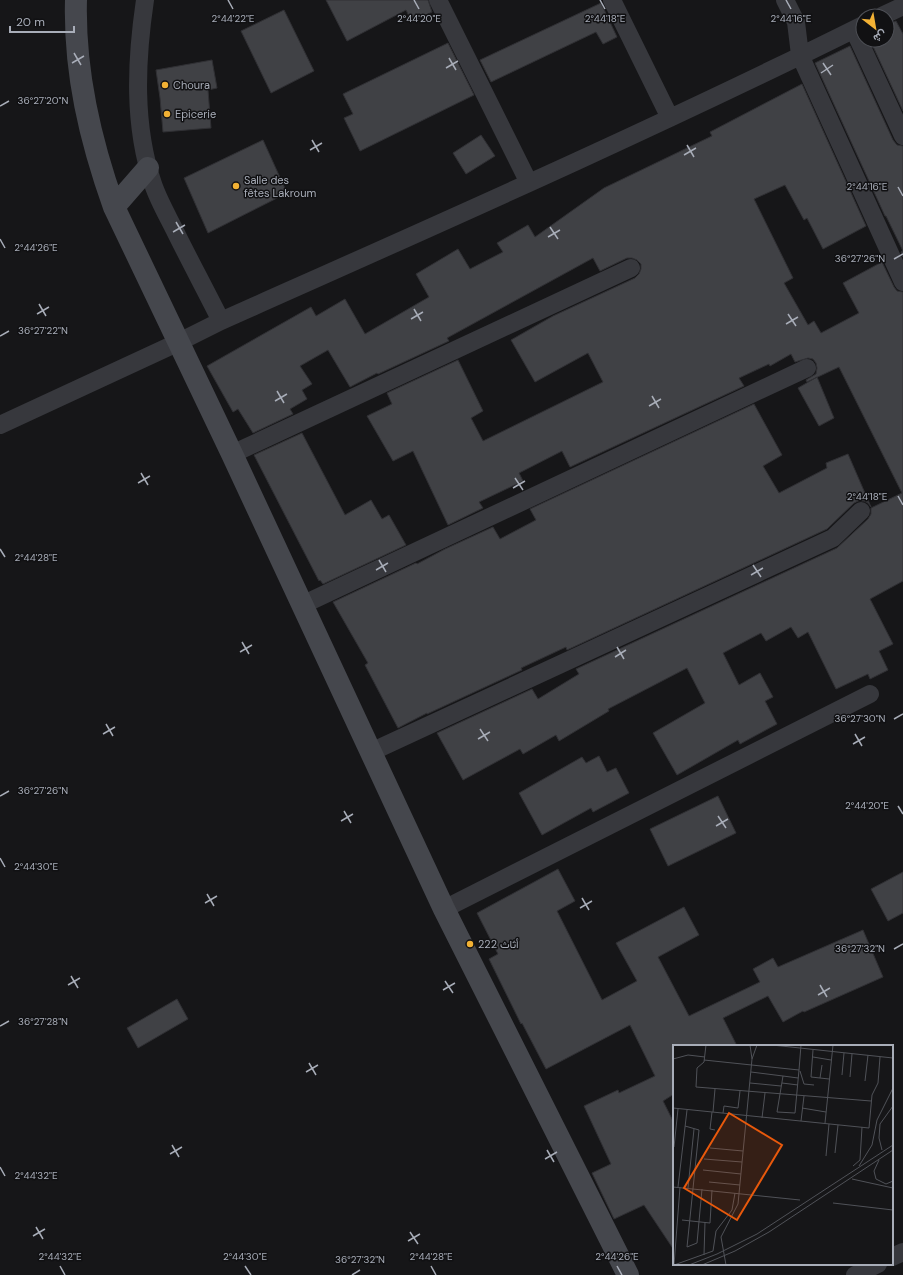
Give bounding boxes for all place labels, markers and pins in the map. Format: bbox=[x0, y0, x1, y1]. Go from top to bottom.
place label: Choura bbox=[173, 78, 210, 92]
marker: Choura bbox=[160, 80, 170, 90]
place label: Epicerie bbox=[175, 107, 216, 121]
marker: Epicerie bbox=[162, 109, 172, 119]
place label: Salle des fêtes Lakroum bbox=[244, 173, 316, 200]
marker: Salle des fêtes Lakroum bbox=[231, 181, 241, 191]
place label: أثاث 222 bbox=[478, 937, 519, 951]
marker: أثاث 222 bbox=[465, 939, 475, 949]

